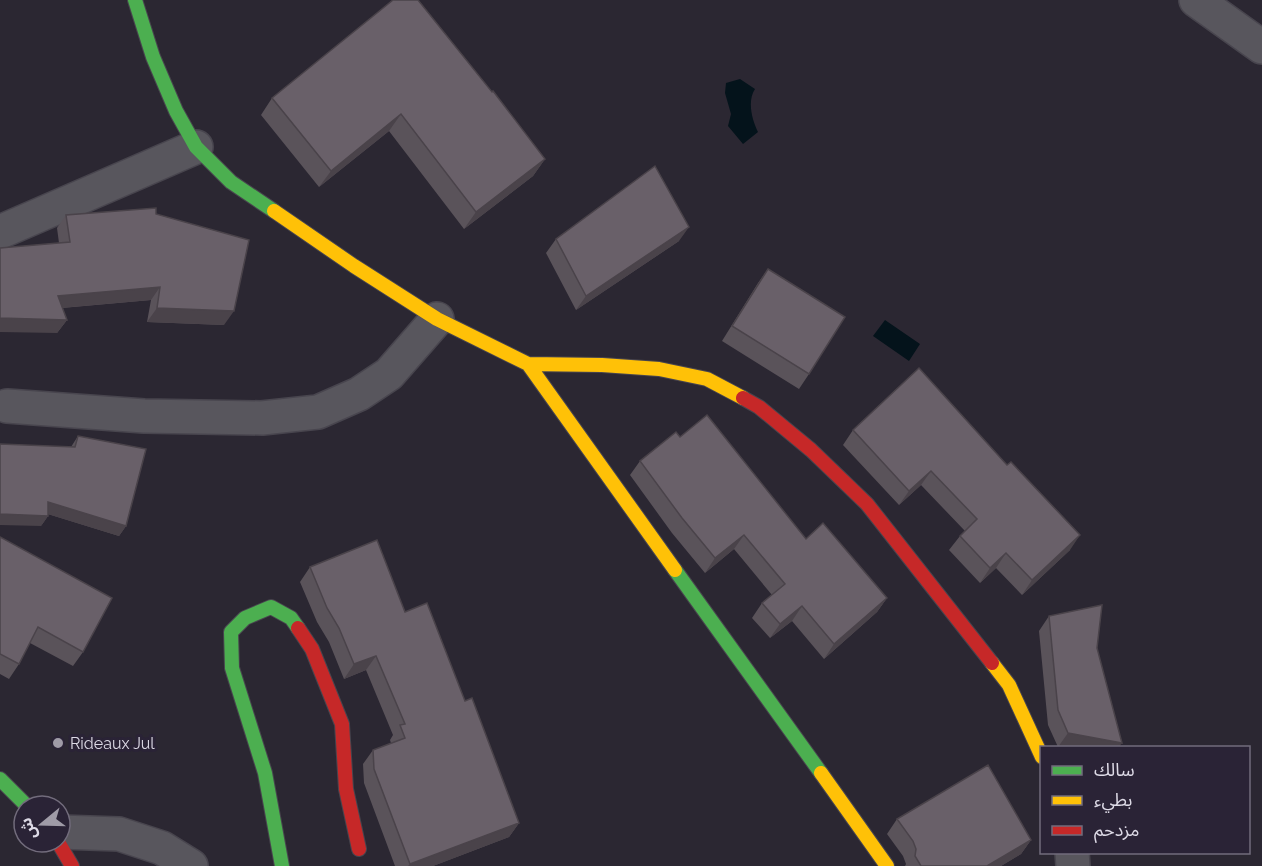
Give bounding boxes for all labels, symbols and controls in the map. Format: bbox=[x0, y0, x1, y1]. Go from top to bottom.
place label: Rideaux Jul bbox=[70, 734, 155, 753]
marker: Rideaux Jul bbox=[51, 736, 65, 750]
legend bbox=[1040, 746, 1250, 854]
text: سالك bbox=[1094, 759, 1135, 780]
text: بطيء bbox=[1094, 789, 1132, 813]
north arrow bbox=[12, 794, 72, 854]
text: ش bbox=[16, 815, 41, 842]
text: مزدحم bbox=[1094, 819, 1139, 843]

